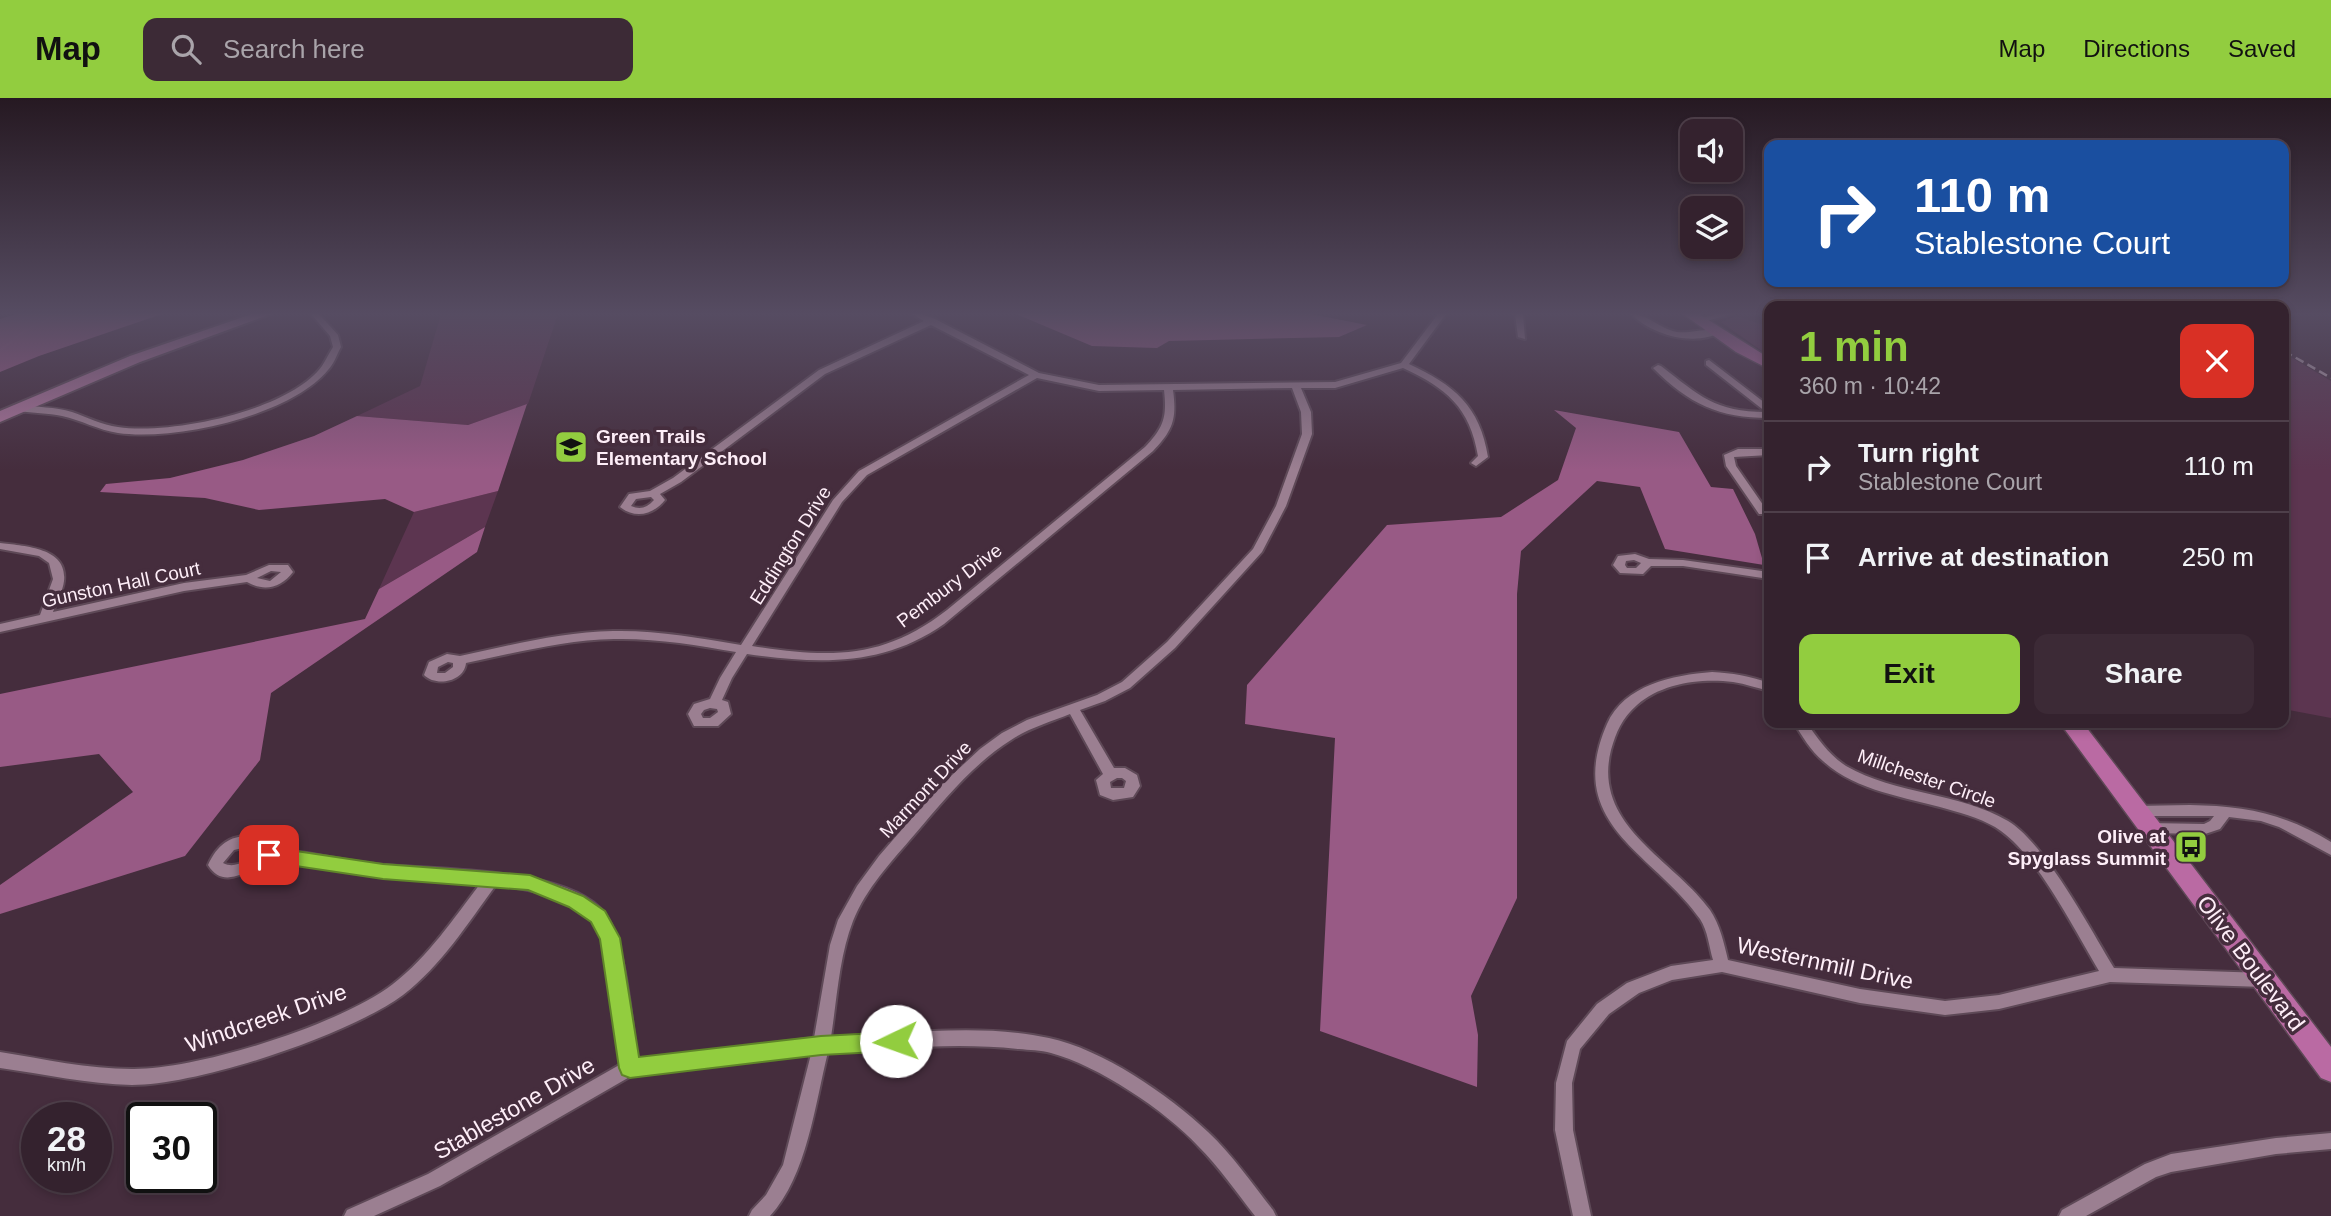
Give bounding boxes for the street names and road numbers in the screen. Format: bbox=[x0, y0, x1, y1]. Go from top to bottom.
street label: Eddington Drive bbox=[746, 482, 835, 608]
street label: Pembury Drive bbox=[893, 539, 1006, 632]
street label: Gunston Hall Court bbox=[40, 557, 203, 612]
street label: Marmont Drive bbox=[875, 737, 976, 842]
street label: Millchester Circle bbox=[1855, 745, 1999, 812]
street label: Olive Boulevard bbox=[2192, 890, 2310, 1036]
street label: Westernmill Drive bbox=[1734, 932, 1916, 994]
street label: Windcreek Drive bbox=[182, 978, 350, 1058]
street label: Stablestone Drive bbox=[429, 1051, 599, 1165]

